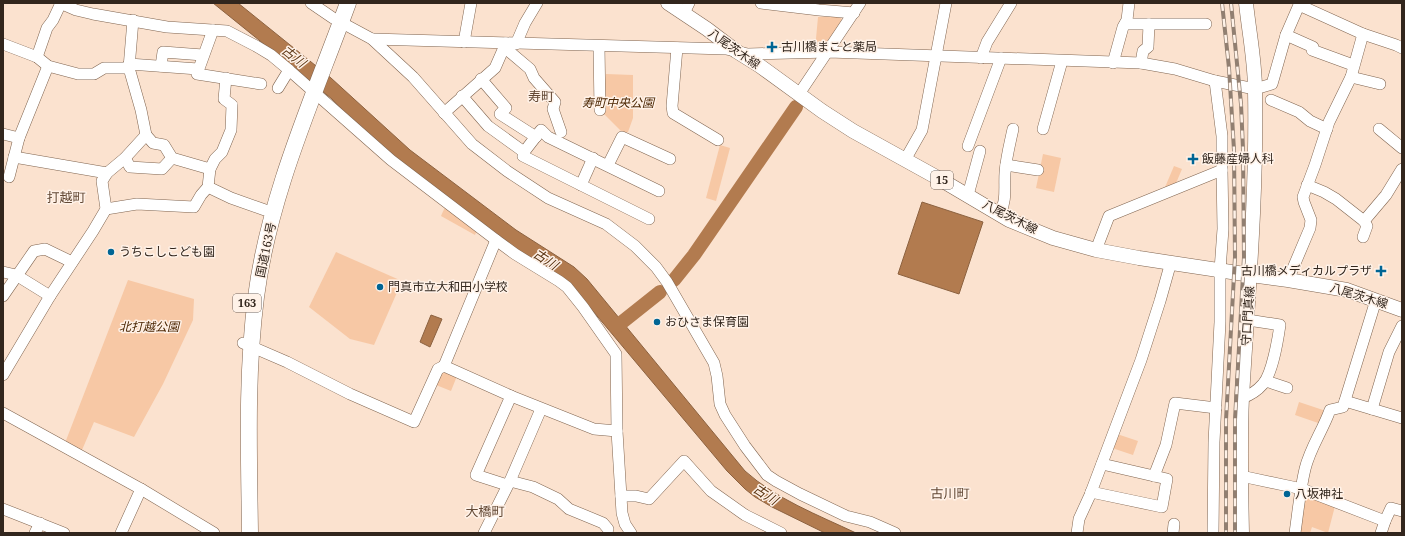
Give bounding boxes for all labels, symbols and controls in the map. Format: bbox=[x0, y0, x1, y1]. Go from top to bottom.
street label: 八尾茨木線 bbox=[705, 24, 764, 73]
place label: 古川橋まこと薬局 bbox=[781, 38, 877, 55]
water label: 古川 bbox=[278, 41, 311, 72]
marker: 古川橋まこと薬局 bbox=[766, 41, 778, 53]
district label: 寿町 bbox=[528, 87, 554, 105]
park label: 寿町中央公園 bbox=[582, 94, 656, 111]
place label: 飯藤産婦人科 bbox=[1202, 150, 1274, 167]
marker: 飯藤産婦人科 bbox=[1187, 153, 1199, 165]
road number: 15 bbox=[931, 171, 953, 189]
district label: 打越町 bbox=[46, 188, 86, 206]
street label: 八尾茨木線 bbox=[980, 195, 1041, 238]
street label: 国道163号 bbox=[251, 221, 280, 279]
place label: うちこしこども園 bbox=[119, 243, 215, 260]
water label: 古川 bbox=[530, 244, 563, 275]
marker: うちこしこども園 bbox=[106, 247, 116, 257]
place label: 古川橋メディカルプラザ bbox=[1241, 262, 1372, 279]
marker: 古川橋メディカルプラザ bbox=[1375, 265, 1387, 277]
place label: 門真市立大和田小学校 bbox=[388, 278, 508, 295]
street label: 八尾茨木線 bbox=[1328, 279, 1390, 312]
marker: 門真市立大和田小学校 bbox=[375, 282, 385, 292]
street label: 守口門真線 bbox=[1237, 285, 1258, 346]
road number: 163 bbox=[233, 294, 261, 312]
place label: おひさま保育園 bbox=[665, 313, 749, 330]
marker: おひさま保育園 bbox=[652, 317, 662, 327]
park label: 北打越公園 bbox=[119, 318, 181, 335]
water label: 古川 bbox=[750, 479, 783, 510]
district label: 古川町 bbox=[930, 484, 970, 502]
place label: 八坂神社 bbox=[1295, 485, 1343, 502]
marker: 八坂神社 bbox=[1282, 489, 1292, 499]
district label: 大橋町 bbox=[465, 502, 505, 520]

